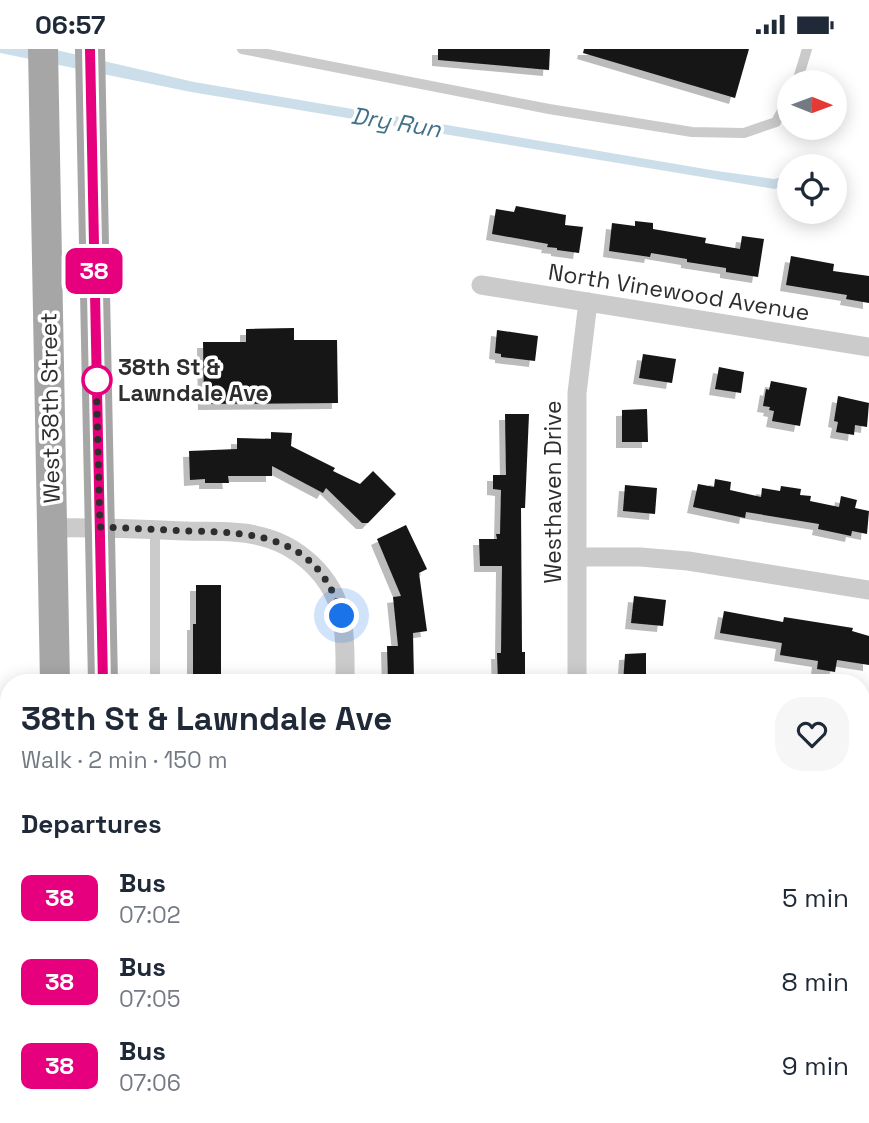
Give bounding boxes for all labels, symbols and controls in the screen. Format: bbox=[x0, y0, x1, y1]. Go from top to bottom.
text: 06:57 bbox=[35, 8, 105, 42]
north arrow bbox=[777, 70, 847, 140]
map controls bbox=[777, 70, 847, 224]
water label: Dry Run bbox=[349, 100, 444, 145]
button: locate bbox=[777, 154, 847, 224]
line badge: 38 bbox=[62, 248, 126, 294]
text: 38 bbox=[80, 255, 109, 286]
street label: North Vinewood Avenue bbox=[546, 257, 812, 327]
street label: West 38th Street bbox=[33, 312, 67, 504]
place label: 38th St & Lawndale Ave bbox=[118, 352, 269, 408]
marker: 38th St & Lawndale Ave bbox=[82, 365, 112, 395]
street label: Westhaven Drive bbox=[538, 400, 568, 584]
your location bbox=[324, 598, 359, 633]
button: heart bbox=[775, 697, 849, 771]
text: 38th St & Lawndale Ave bbox=[21, 698, 392, 740]
text: Walk · 2 min · 150 m bbox=[21, 745, 228, 775]
text: Departures bbox=[21, 807, 162, 841]
text: Bus bbox=[119, 866, 166, 900]
text: 5 min bbox=[782, 881, 849, 915]
text: 38 bbox=[45, 882, 74, 913]
text: 07:02 bbox=[119, 900, 181, 930]
text: Bus bbox=[119, 950, 166, 984]
text: 8 min bbox=[781, 965, 849, 999]
text: 38 bbox=[45, 966, 74, 997]
text: 07:05 bbox=[119, 984, 181, 1014]
text: Bus bbox=[119, 1034, 166, 1068]
text: 9 min bbox=[782, 1049, 849, 1083]
text: 38 bbox=[45, 1050, 74, 1081]
text: 07:06 bbox=[119, 1068, 181, 1098]

